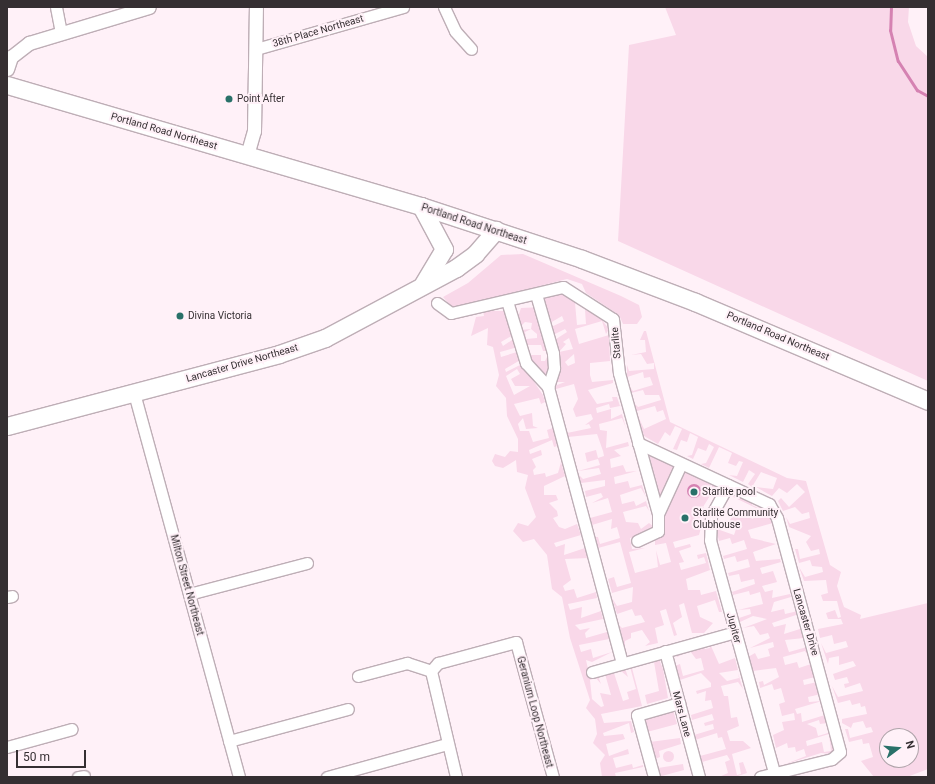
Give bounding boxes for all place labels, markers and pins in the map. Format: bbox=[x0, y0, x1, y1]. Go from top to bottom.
place label: Point After bbox=[237, 93, 285, 105]
marker: Point After bbox=[224, 94, 234, 104]
place label: Divina Victoria bbox=[188, 310, 252, 322]
marker: Divina Victoria bbox=[175, 311, 185, 321]
place label: Starlite pool bbox=[702, 486, 755, 498]
marker: Starlite pool bbox=[689, 487, 699, 497]
place label: Starlite Community Clubhouse bbox=[693, 506, 778, 530]
marker: Starlite Community Clubhouse bbox=[680, 513, 690, 523]

